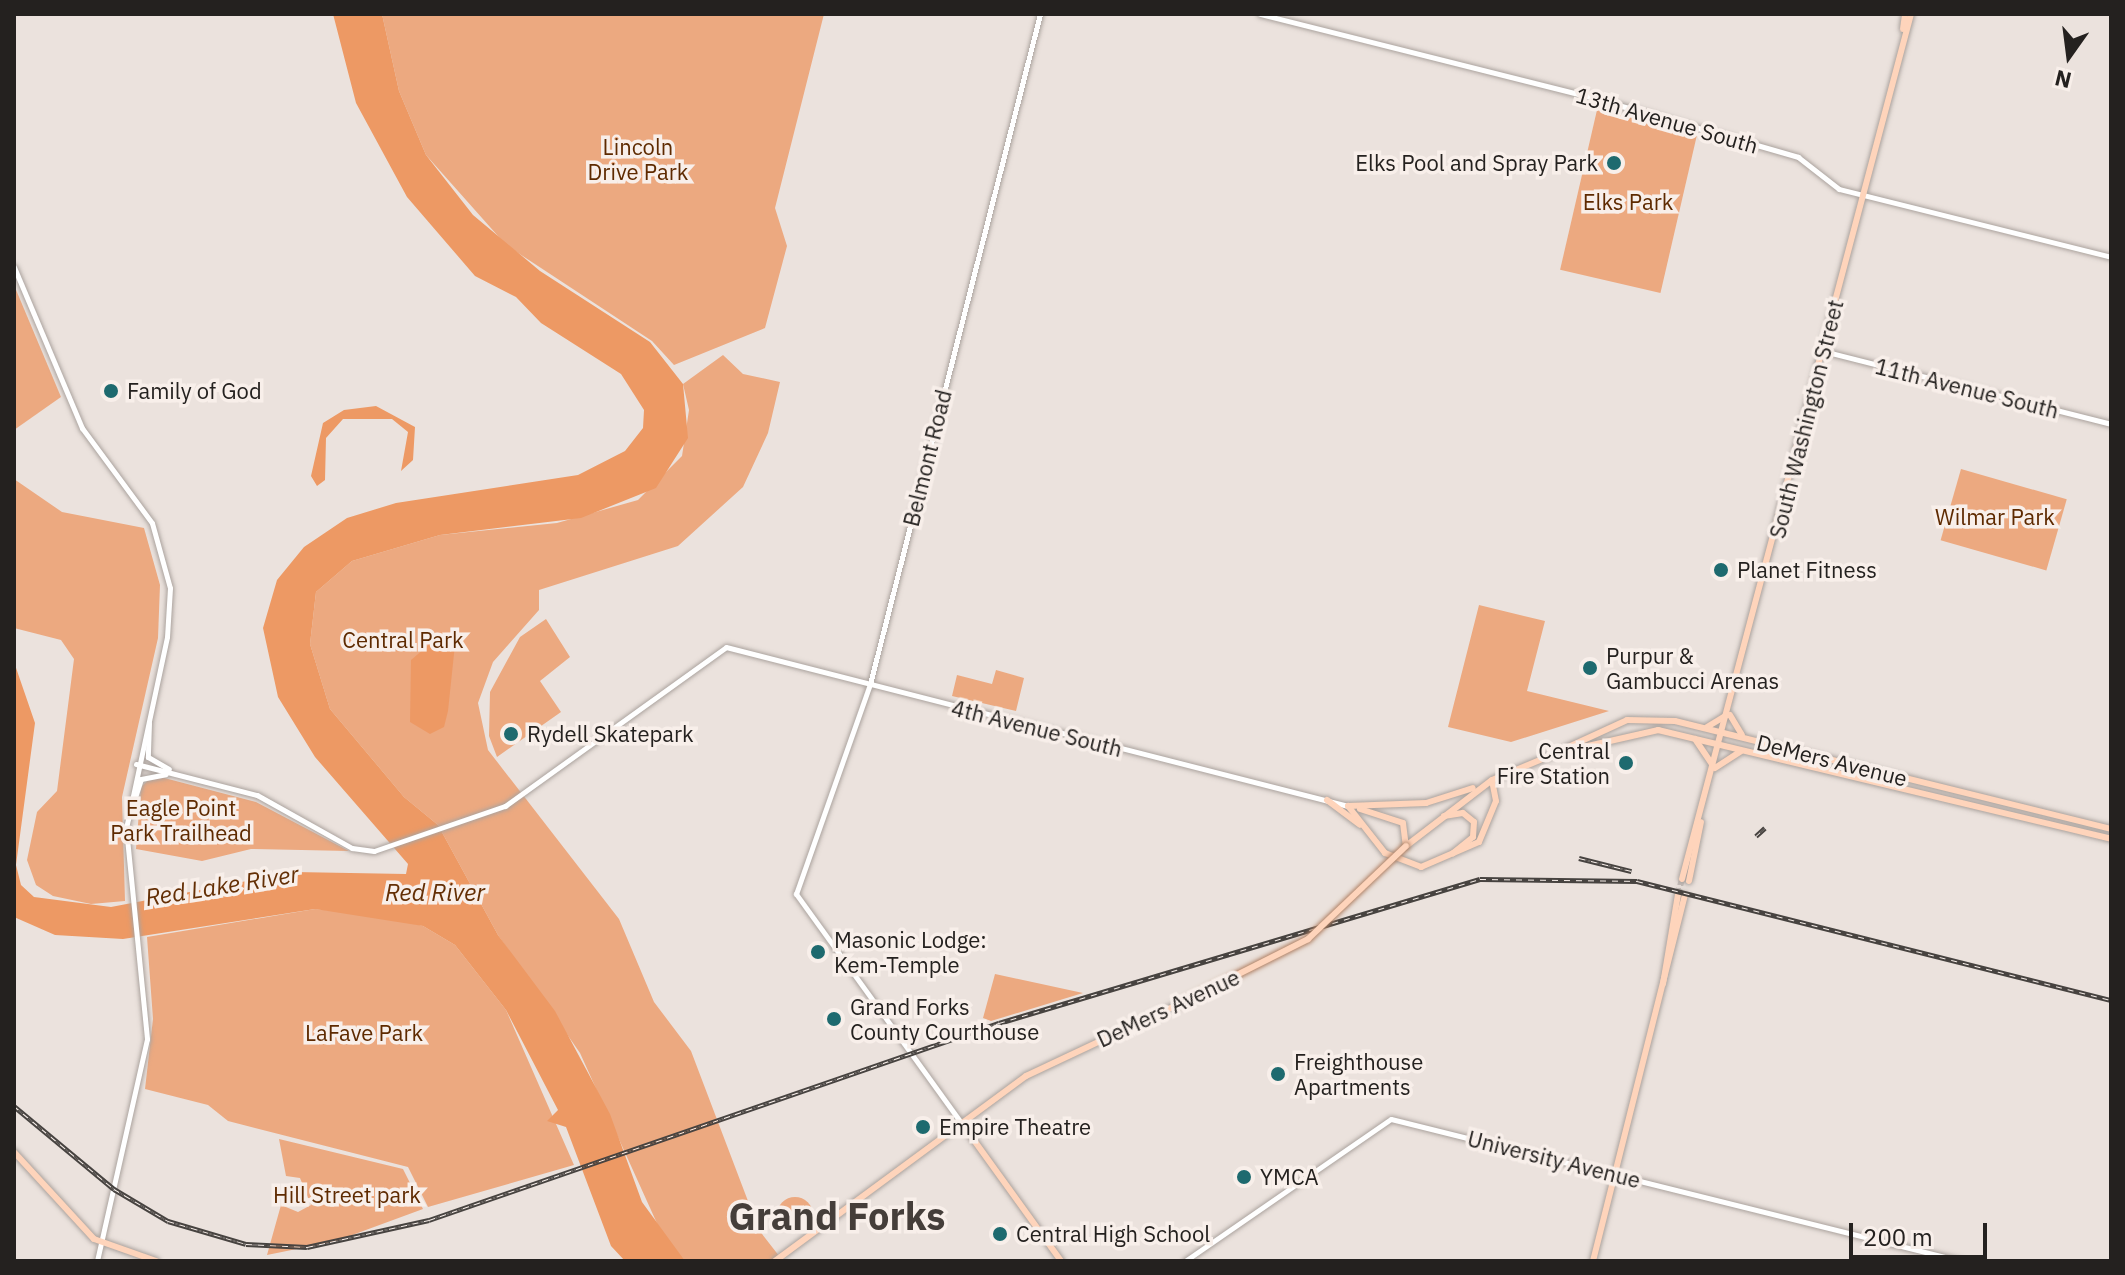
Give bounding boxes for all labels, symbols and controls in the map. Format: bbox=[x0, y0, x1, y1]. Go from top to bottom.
north arrow bbox=[2029, 16, 2109, 96]
text: N bbox=[2052, 64, 2074, 96]
street label: 13th Avenue South bbox=[1573, 81, 1761, 159]
park label: Lincoln Drive Park bbox=[588, 133, 688, 184]
place label: Elks Pool and Spray Park bbox=[1355, 150, 1598, 176]
marker: Elks Pool and Spray Park bbox=[1605, 154, 1623, 172]
park label: Elks Park bbox=[1583, 189, 1673, 215]
street label: South Washington Street bbox=[1764, 297, 1848, 541]
street label: 11th Avenue South bbox=[1872, 352, 2062, 424]
place label: Family of God bbox=[127, 378, 262, 404]
marker: Family of God bbox=[102, 382, 120, 400]
street label: Belmont Road bbox=[897, 387, 957, 529]
park label: Wilmar Park bbox=[1935, 504, 2055, 530]
place label: Planet Fitness bbox=[1737, 557, 1877, 583]
marker: Planet Fitness bbox=[1712, 561, 1730, 579]
park label: Central Park bbox=[342, 627, 464, 653]
place label: Purpur & Gambucci Arenas bbox=[1606, 642, 1779, 694]
marker: Purpur & Gambucci Arenas bbox=[1581, 659, 1599, 677]
street label: 4th Avenue South bbox=[949, 694, 1125, 762]
place label: Rydell Skatepark bbox=[527, 721, 694, 747]
marker: Rydell Skatepark bbox=[502, 725, 520, 743]
street label: DeMers Avenue bbox=[1754, 729, 1910, 791]
place label: Central Fire Station bbox=[1497, 737, 1610, 788]
marker: Central Fire Station bbox=[1617, 754, 1635, 772]
park label: Eagle Point Park Trailhead bbox=[110, 794, 252, 846]
water label: Red Lake River bbox=[143, 860, 301, 912]
water label: Red River bbox=[385, 879, 485, 907]
place label: Masonic Lodge: Kem-Temple bbox=[834, 926, 987, 978]
marker: Masonic Lodge: Kem-Temple bbox=[809, 943, 827, 961]
street label: DeMers Avenue bbox=[1093, 963, 1243, 1053]
place label: Grand Forks County Courthouse bbox=[850, 993, 1039, 1044]
marker: Grand Forks County Courthouse bbox=[825, 1010, 843, 1028]
park label: LaFave Park bbox=[305, 1020, 423, 1046]
place label: Freighthouse Apartments bbox=[1294, 1048, 1423, 1100]
marker: Freighthouse Apartments bbox=[1269, 1065, 1287, 1083]
place label: Empire Theatre bbox=[939, 1114, 1091, 1140]
marker: Empire Theatre bbox=[914, 1118, 932, 1136]
street label: University Avenue bbox=[1465, 1125, 1643, 1193]
place label: YMCA bbox=[1260, 1164, 1319, 1190]
marker: YMCA bbox=[1235, 1168, 1253, 1186]
park label: Hill Street park bbox=[273, 1182, 421, 1208]
district label: Grand Forks bbox=[729, 1193, 945, 1239]
scale bar bbox=[1853, 1207, 1991, 1257]
place label: Central High School bbox=[1016, 1221, 1210, 1247]
text: 200 m bbox=[1863, 1221, 1933, 1253]
marker: Central High School bbox=[991, 1225, 1009, 1243]

